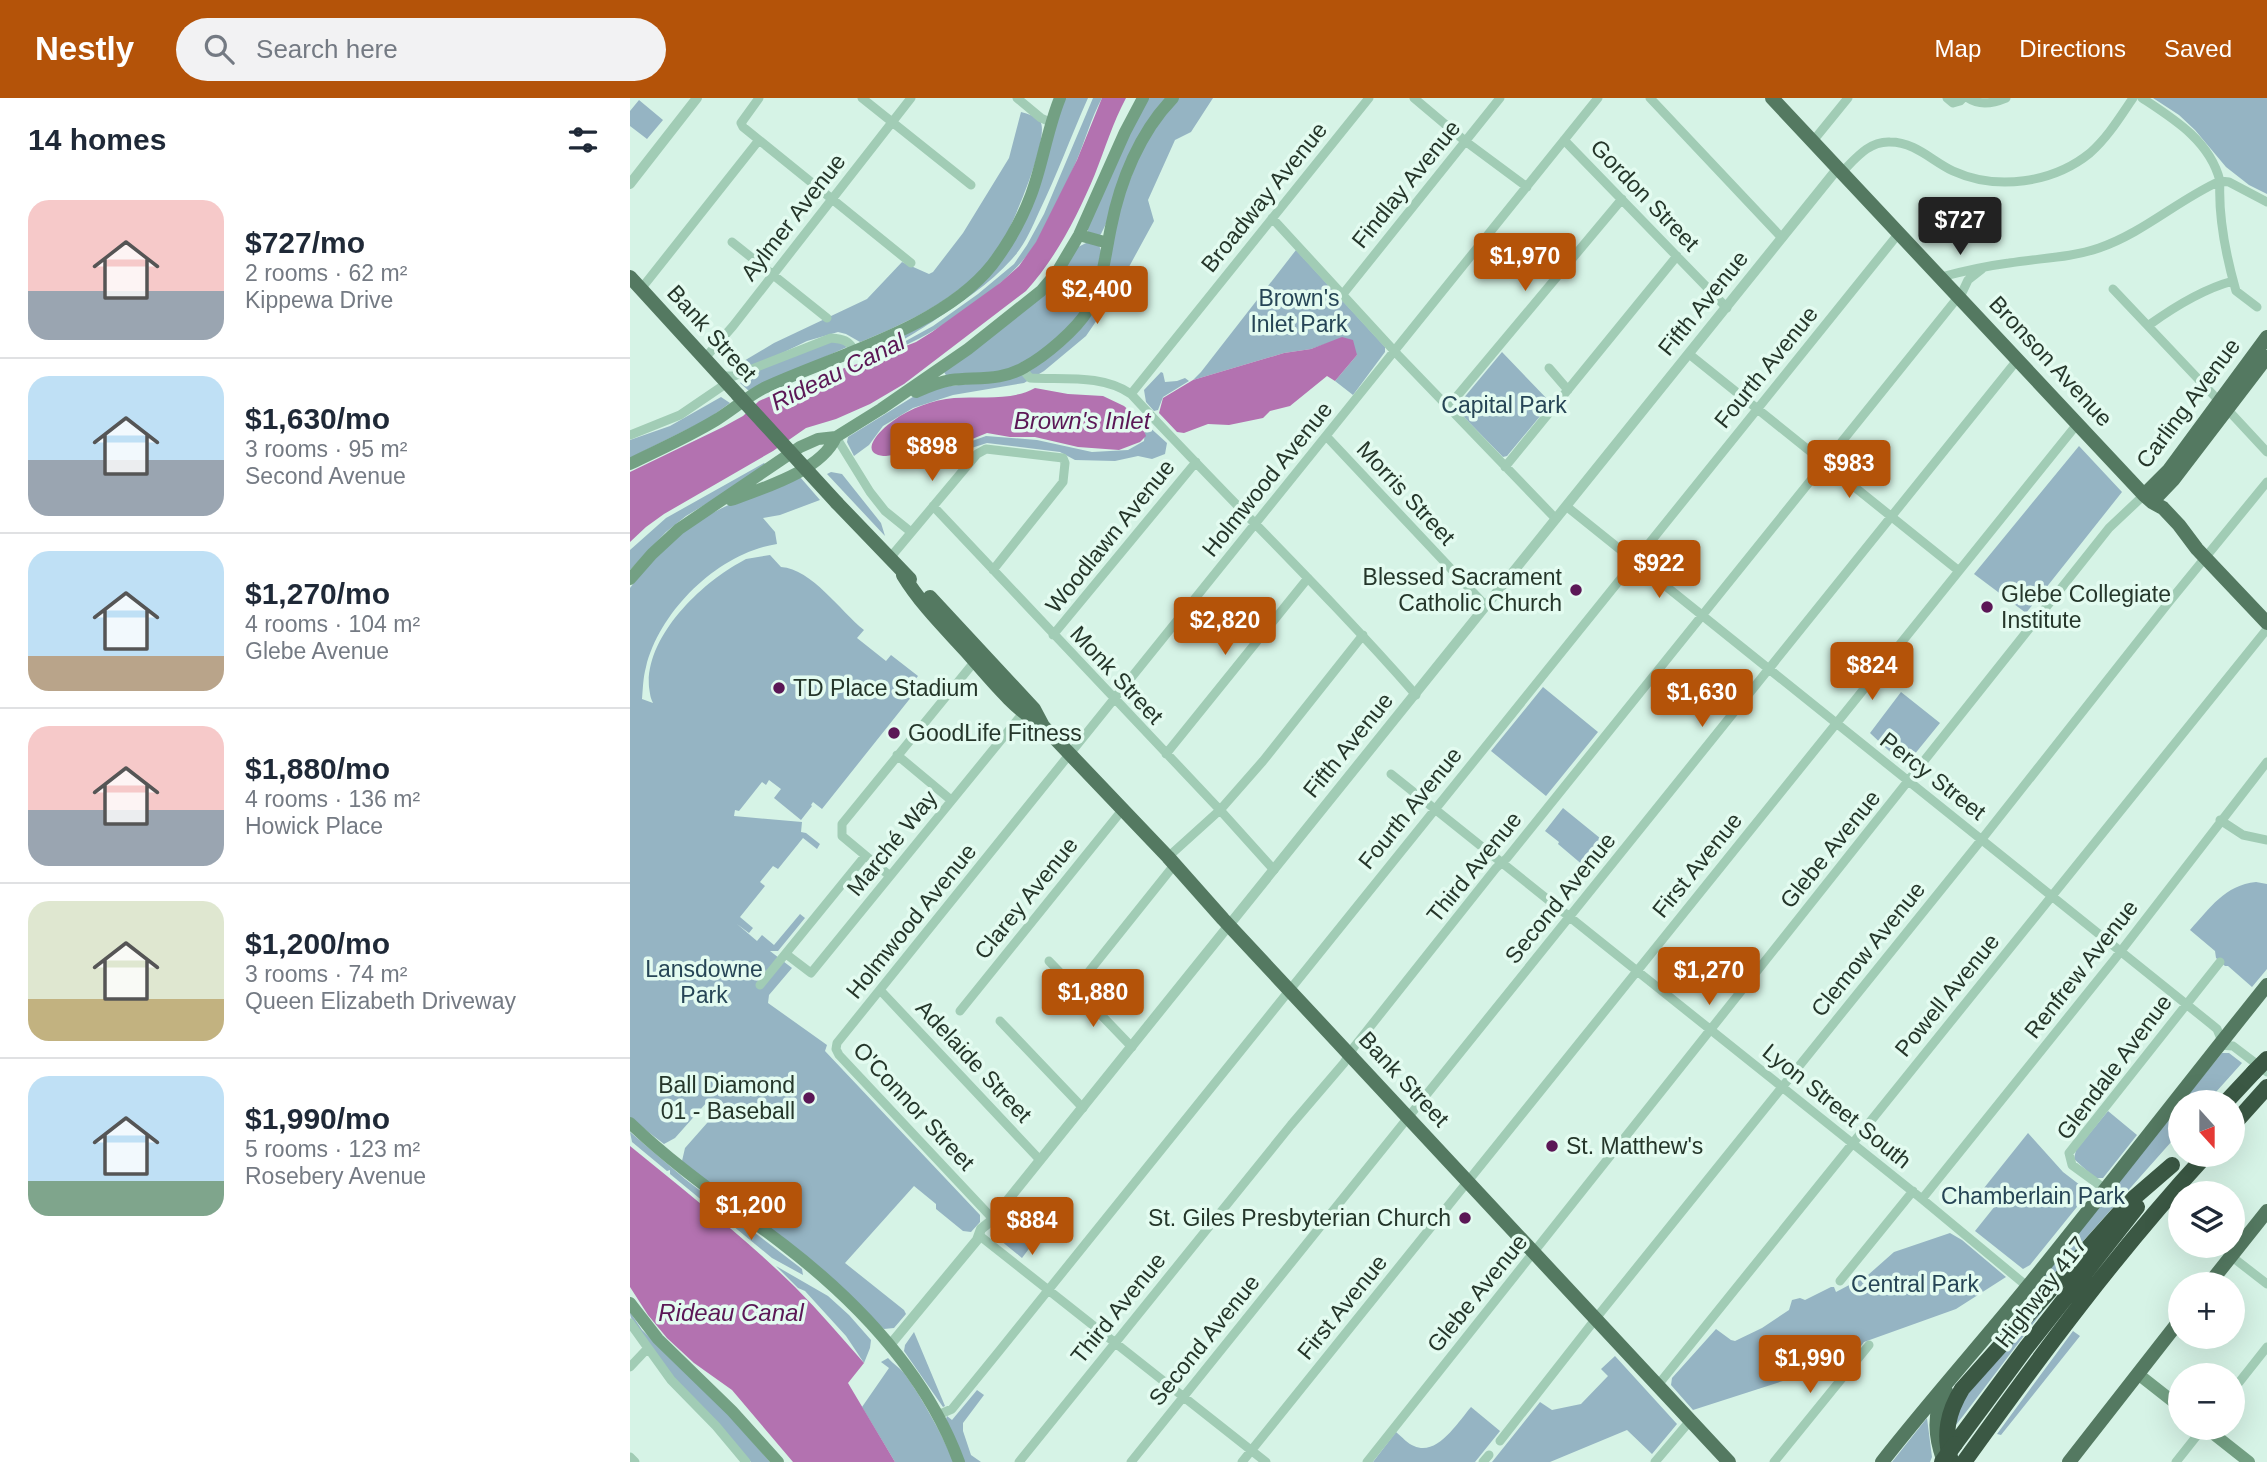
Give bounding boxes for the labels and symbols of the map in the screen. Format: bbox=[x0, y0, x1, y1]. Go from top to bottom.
street label: Findlay Avenue bbox=[1347, 115, 1465, 253]
street label: Broadway Avenue bbox=[1196, 117, 1332, 277]
street label: Gordon Street bbox=[1585, 134, 1705, 256]
street label: Aylmer Avenue bbox=[735, 148, 851, 286]
pin: $727 bbox=[1919, 198, 2001, 257]
pin: $1,970 bbox=[1468, 234, 1582, 293]
street label: Fifth Avenue bbox=[1653, 245, 1753, 361]
pin: $2,400 bbox=[1040, 266, 1154, 326]
street label: Bank Street bbox=[662, 280, 762, 387]
park label: Brown's Inlet Park bbox=[1250, 285, 1348, 337]
street label: Bronson Avenue bbox=[1984, 291, 2118, 431]
street label: Fourth Avenue bbox=[1709, 301, 1823, 433]
water label: Rideau Canal bbox=[767, 327, 910, 416]
street label: Carling Avenue bbox=[2131, 333, 2245, 473]
park label: Capital Park bbox=[1441, 392, 1567, 418]
street label: Holmwood Avenue bbox=[1197, 396, 1337, 562]
water label: Brown's Inlet bbox=[1014, 407, 1152, 434]
pin: $898 bbox=[891, 424, 973, 483]
street label: Morris Street bbox=[1352, 436, 1461, 550]
pin: $983 bbox=[1808, 440, 1890, 500]
street label: Woodlawn Avenue bbox=[1040, 454, 1180, 618]
pin: $922 bbox=[1618, 540, 1700, 600]
place label: Blessed Sacrament Catholic Church bbox=[1363, 564, 1563, 616]
place label: Glebe Collegiate Institute bbox=[2001, 581, 2171, 633]
marker: Blessed Sacrament Catholic Church bbox=[1568, 582, 1584, 598]
pin: $2,820 bbox=[1168, 598, 1282, 657]
marker: Glebe Collegiate Institute bbox=[1979, 599, 1995, 615]
street label: Monk Street bbox=[1065, 621, 1169, 730]
pin: $824 bbox=[1831, 642, 1913, 702]
pin: $1,630 bbox=[1645, 670, 1759, 729]
place label: TD Place Stadium bbox=[793, 675, 978, 701]
marker: TD Place Stadium bbox=[771, 680, 787, 696]
street label: Fifth Avenue bbox=[1298, 687, 1398, 803]
place label: GoodLife Fitness bbox=[908, 720, 1082, 746]
marker: GoodLife Fitness bbox=[886, 725, 902, 741]
street label: Percy Street bbox=[1875, 727, 1991, 826]
street label: Fourth Avenue bbox=[1353, 742, 1467, 874]
street label: Marché Way bbox=[842, 785, 943, 901]
street label: Glebe Avenue bbox=[1775, 785, 1885, 913]
street label: Third Avenue bbox=[1421, 806, 1527, 928]
street label: First Avenue bbox=[1647, 807, 1747, 923]
street label: Second Avenue bbox=[1499, 827, 1621, 969]
street label: Clarey Avenue bbox=[969, 832, 1083, 964]
street label: Holmwood Avenue bbox=[841, 838, 981, 1004]
street label: Clemow Avenue bbox=[1806, 876, 1930, 1022]
street label: Renfrew Avenue bbox=[2019, 895, 2143, 1043]
street label: Powell Avenue bbox=[1890, 928, 2004, 1062]
pin: $1,270 bbox=[1652, 948, 1766, 1007]
park label: Lansdowne Park bbox=[645, 956, 763, 1008]
pin: $1,880 bbox=[1036, 970, 1150, 1029]
street label: Glendale Avenue bbox=[2051, 989, 2177, 1145]
street label: Adelaide Street bbox=[911, 995, 1038, 1128]
street label: Bank Street bbox=[1354, 1026, 1455, 1132]
street label: O'Connor Street bbox=[848, 1037, 980, 1176]
street label: Lyon Street South bbox=[1758, 1038, 1916, 1174]
place label: Ball Diamond 01 - Baseball bbox=[658, 1072, 795, 1124]
marker: Ball Diamond 01 - Baseball bbox=[801, 1090, 817, 1106]
north arrow bbox=[2168, 1090, 2245, 1167]
place label: St. Matthew's bbox=[1566, 1133, 1703, 1159]
marker: St. Matthew's bbox=[1544, 1138, 1560, 1154]
pin: $1,200 bbox=[694, 1182, 808, 1242]
park label: Chamberlain Park bbox=[1941, 1183, 2126, 1209]
pin: $884 bbox=[991, 1198, 1073, 1257]
place label: St. Giles Presbyterian Church bbox=[1148, 1205, 1451, 1231]
marker: St. Giles Presbyterian Church bbox=[1457, 1210, 1473, 1226]
street label: Glebe Avenue bbox=[1422, 1229, 1532, 1357]
street label: Highway 417 bbox=[1990, 1232, 2092, 1352]
street label: Third Avenue bbox=[1065, 1247, 1171, 1369]
street label: First Avenue bbox=[1292, 1249, 1392, 1365]
street label: Second Avenue bbox=[1143, 1269, 1265, 1411]
park label: Central Park bbox=[1851, 1271, 1979, 1297]
water label: Rideau Canal bbox=[658, 1299, 804, 1326]
pin: $1,990 bbox=[1753, 1336, 1867, 1395]

